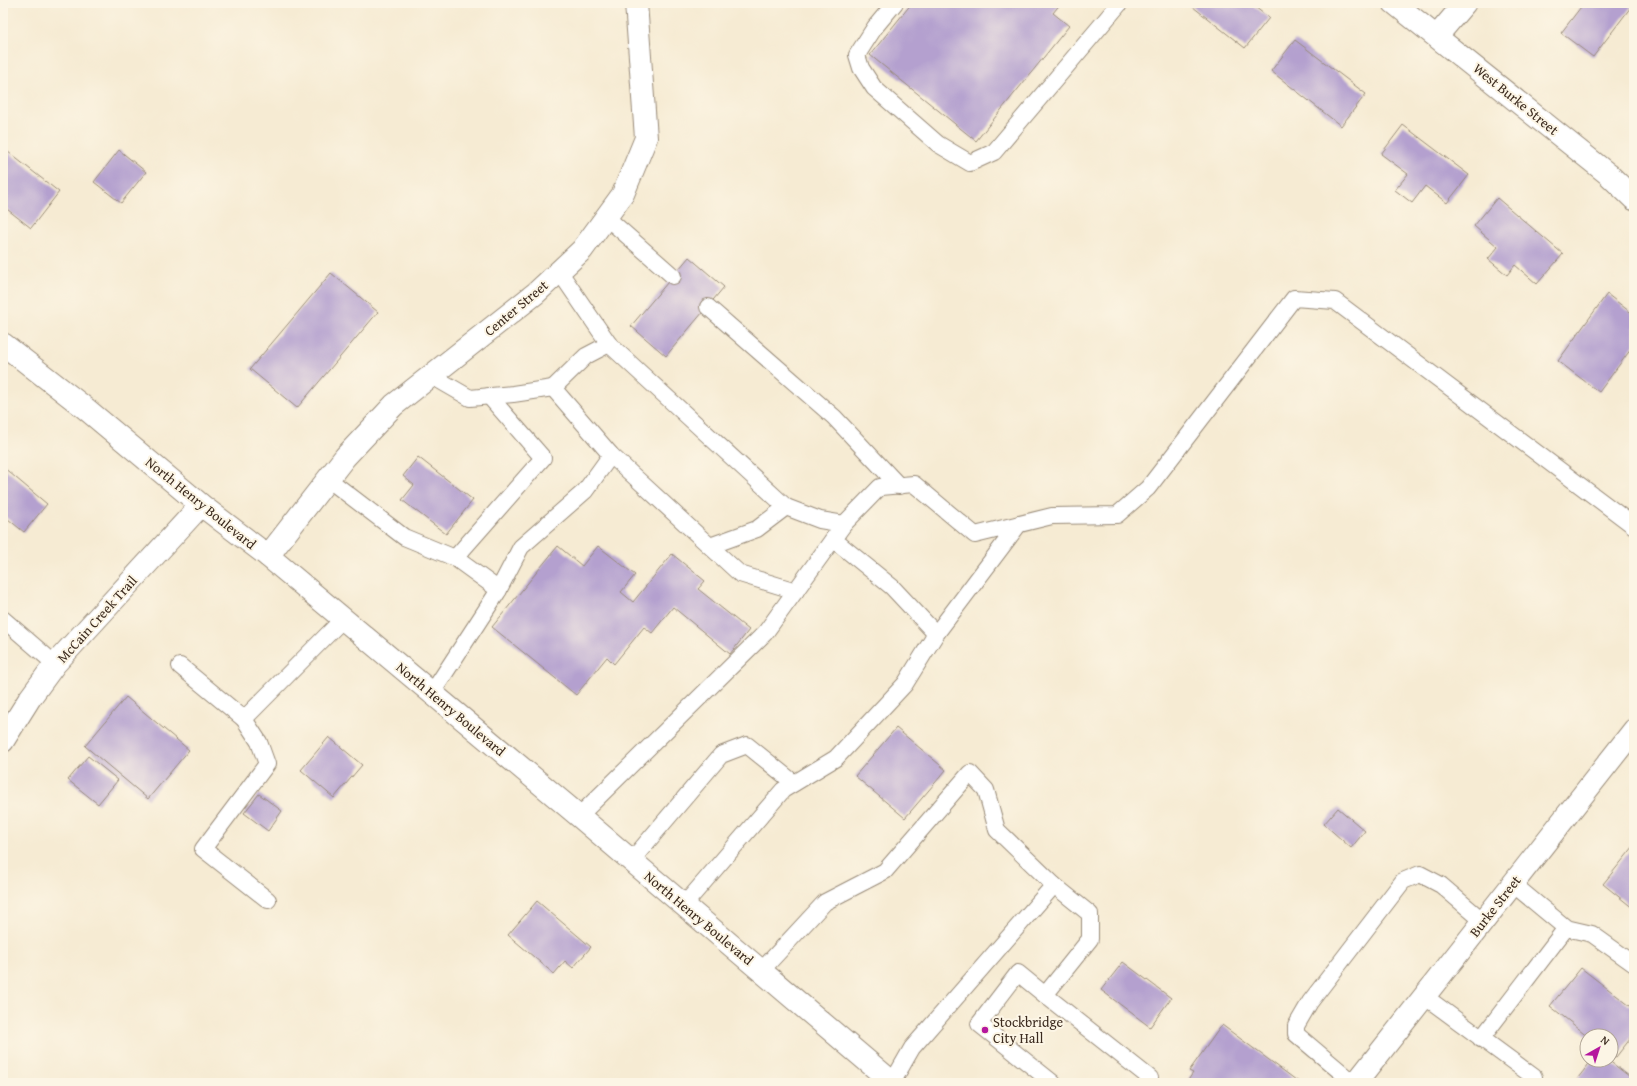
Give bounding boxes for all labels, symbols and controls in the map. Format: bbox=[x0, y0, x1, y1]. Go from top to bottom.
street label: West Burke Street bbox=[1469, 58, 1563, 140]
street label: Center Street bbox=[480, 275, 552, 341]
street label: North Henry Boulevard bbox=[141, 452, 261, 554]
street label: McCain Creek Trail bbox=[52, 571, 142, 667]
street label: North Henry Boulevard bbox=[392, 657, 510, 761]
street label: North Henry Boulevard bbox=[640, 866, 758, 970]
street label: Burke Street bbox=[1465, 871, 1525, 941]
place label: Stockbridge City Hall bbox=[993, 1012, 1063, 1048]
marker: Stockbridge City Hall bbox=[980, 1025, 990, 1035]
north arrow bbox=[1579, 1028, 1619, 1068]
text: N bbox=[1597, 1032, 1614, 1049]

